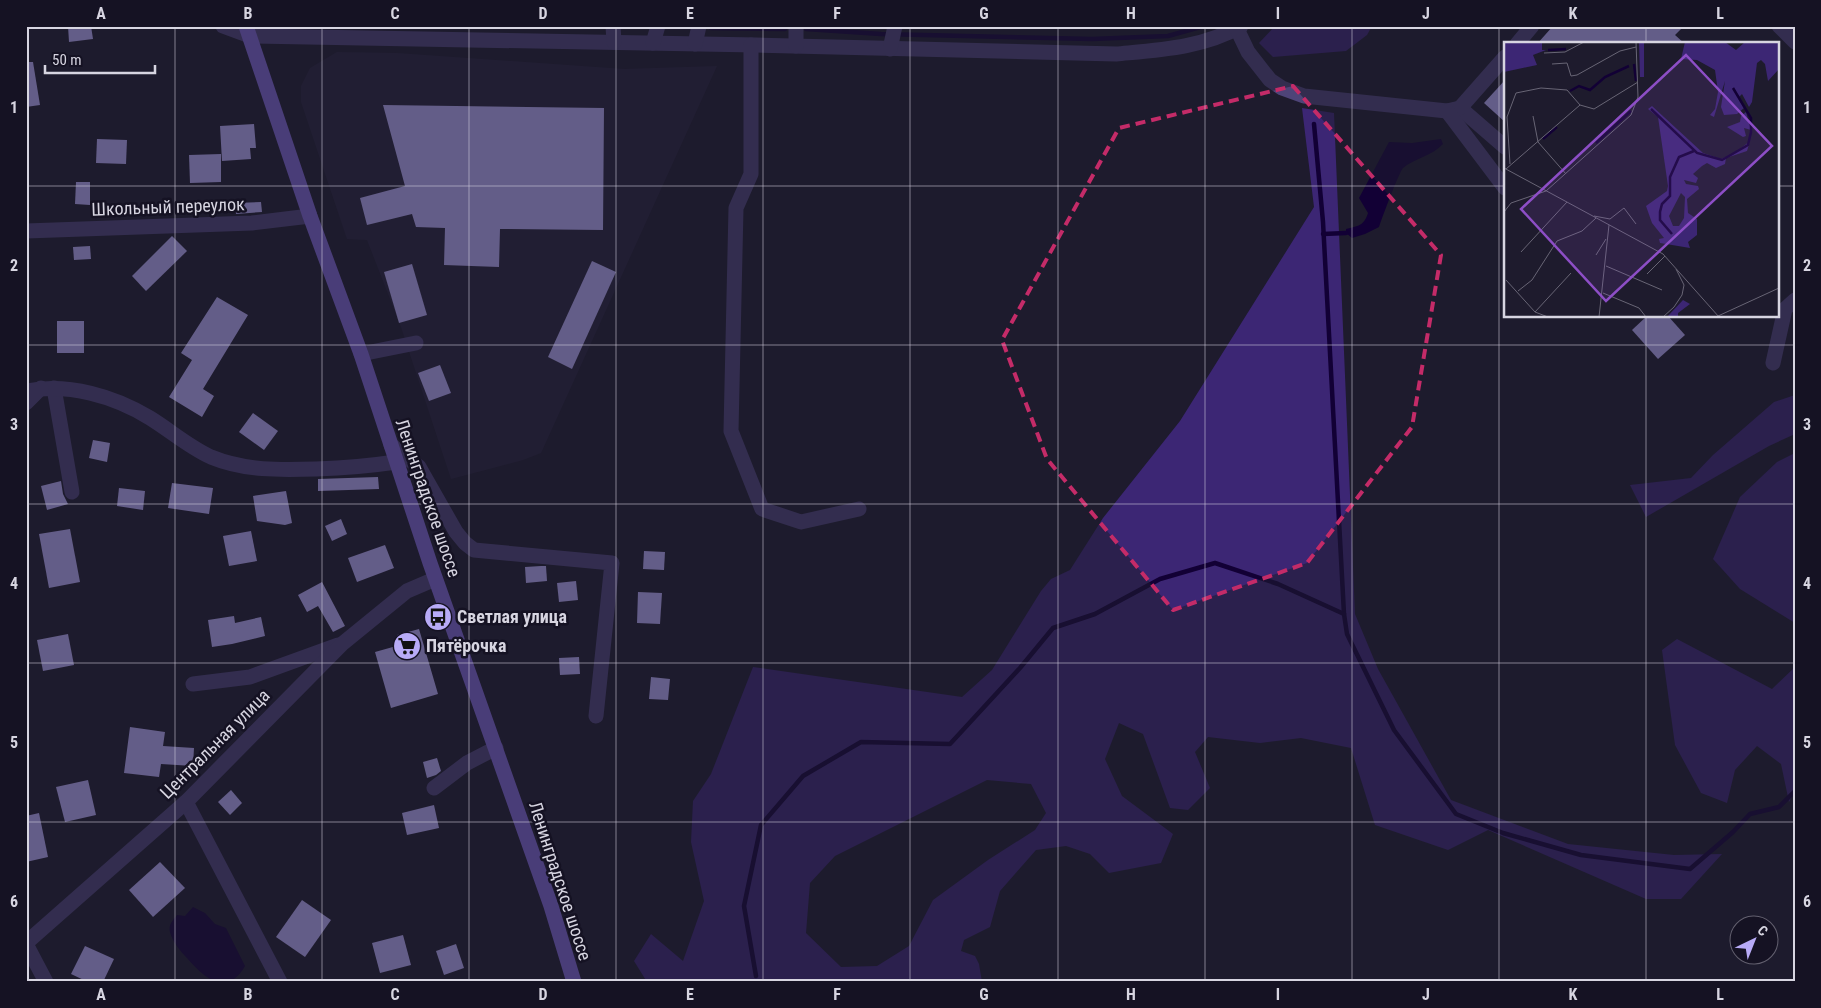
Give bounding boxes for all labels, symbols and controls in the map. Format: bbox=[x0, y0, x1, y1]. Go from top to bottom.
text: A bbox=[96, 4, 106, 23]
text: B bbox=[244, 4, 253, 23]
text: C bbox=[390, 4, 400, 23]
text: D bbox=[538, 4, 548, 23]
text: E bbox=[686, 4, 694, 23]
text: F bbox=[833, 4, 841, 23]
text: G bbox=[979, 4, 989, 23]
text: H bbox=[1126, 4, 1136, 23]
text: I bbox=[1276, 4, 1280, 23]
text: J bbox=[1422, 4, 1430, 23]
text: K bbox=[1569, 4, 1578, 23]
text: L bbox=[1716, 4, 1724, 23]
scale bar bbox=[45, 42, 155, 74]
inset map bbox=[1504, 42, 1778, 318]
text: 50 m bbox=[52, 51, 82, 69]
text: 1 bbox=[10, 98, 18, 117]
text: 1 bbox=[1803, 98, 1811, 117]
street label: Школьный переулок bbox=[91, 193, 245, 220]
text: 2 bbox=[10, 256, 18, 275]
text: 2 bbox=[1803, 256, 1811, 275]
text: 3 bbox=[10, 415, 18, 434]
text: 3 bbox=[1803, 415, 1811, 434]
street label: Ленинградское шоссе bbox=[392, 416, 465, 580]
text: 4 bbox=[10, 574, 18, 593]
text: 4 bbox=[1803, 574, 1811, 593]
bus stop icon: Светлая улица bbox=[423, 602, 453, 632]
place label: Светлая улица bbox=[457, 606, 567, 627]
supermarket icon: Пятёрочка bbox=[392, 631, 422, 661]
place label: Пятёрочка bbox=[426, 635, 506, 656]
street label: Центральная улица bbox=[156, 685, 274, 803]
text: 5 bbox=[10, 733, 18, 752]
text: 5 bbox=[1803, 733, 1811, 752]
street label: Ленинградское шоссе bbox=[525, 799, 596, 963]
text: 6 bbox=[10, 892, 18, 911]
text: 6 bbox=[1803, 892, 1811, 911]
north arrow bbox=[1728, 916, 1778, 966]
text: С bbox=[1754, 922, 1771, 939]
text: A bbox=[96, 985, 106, 1004]
text: B bbox=[244, 985, 253, 1004]
text: C bbox=[390, 985, 400, 1004]
text: D bbox=[538, 985, 548, 1004]
text: E bbox=[686, 985, 694, 1004]
text: F bbox=[833, 985, 841, 1004]
text: G bbox=[979, 985, 989, 1004]
text: H bbox=[1126, 985, 1136, 1004]
text: I bbox=[1276, 985, 1280, 1004]
text: J bbox=[1422, 985, 1430, 1004]
text: K bbox=[1569, 985, 1578, 1004]
text: L bbox=[1716, 985, 1724, 1004]

